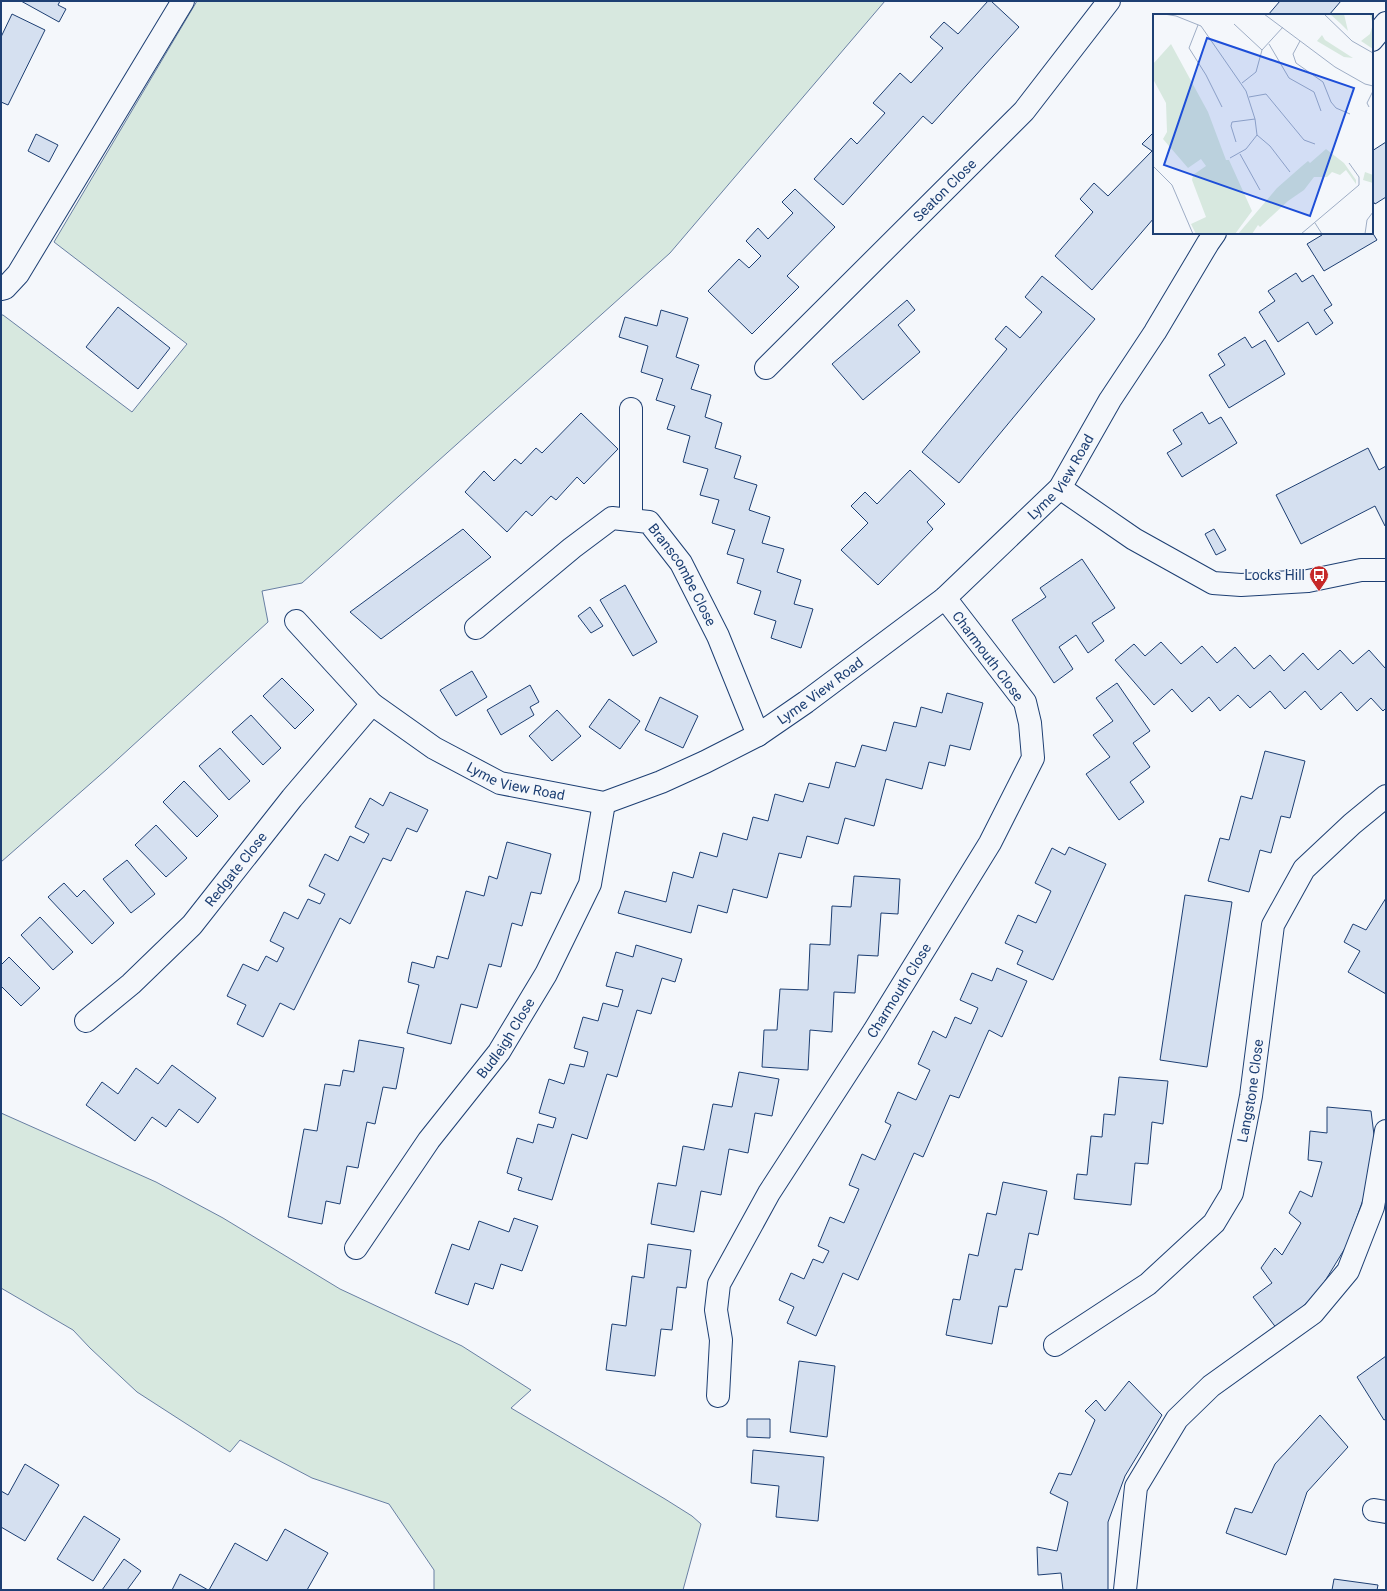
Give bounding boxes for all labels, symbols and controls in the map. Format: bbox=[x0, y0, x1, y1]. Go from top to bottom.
inset map bbox=[1153, 14, 1373, 234]
street label: Seaton Close bbox=[910, 155, 979, 225]
street label: Lyme View Road bbox=[1024, 431, 1097, 523]
street label: Branscombe Close bbox=[645, 520, 720, 629]
bus stop icon: Locks Hill bbox=[1308, 564, 1330, 592]
place label: Locks Hill bbox=[1244, 567, 1305, 583]
street label: Charmouth Close bbox=[949, 608, 1027, 704]
street label: Lyme View Road bbox=[774, 654, 866, 727]
street label: Lyme View Road bbox=[464, 759, 566, 803]
street label: Redgate Close bbox=[202, 829, 270, 910]
street label: Charmouth Close bbox=[864, 940, 934, 1041]
street label: Budleigh Close bbox=[473, 995, 538, 1081]
street label: Langstone Close bbox=[1234, 1038, 1266, 1144]

